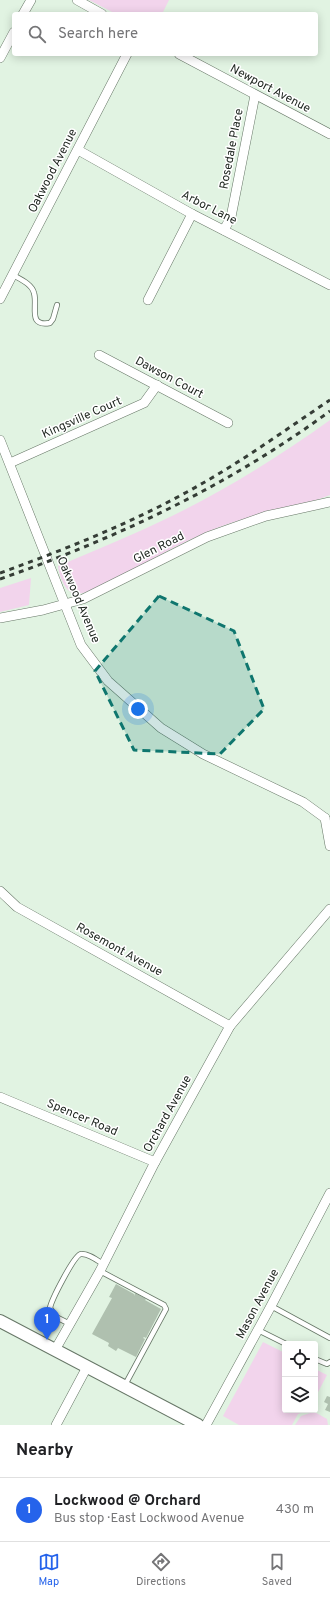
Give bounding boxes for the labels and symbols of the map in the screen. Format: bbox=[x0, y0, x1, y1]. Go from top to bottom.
street label: Newport Avenue bbox=[227, 61, 313, 117]
street label: Rosedale Place bbox=[216, 107, 248, 191]
street label: Oakwood Avenue bbox=[25, 126, 81, 216]
street label: Arbor Lane bbox=[178, 187, 240, 229]
street label: Dawson Court bbox=[132, 353, 206, 403]
street label: Kingsville Court bbox=[40, 393, 124, 443]
street label: Glen Road bbox=[131, 528, 187, 568]
street label: Oakwood Avenue bbox=[53, 554, 103, 646]
your location bbox=[128, 699, 148, 719]
street label: Rosemont Avenue bbox=[73, 920, 165, 980]
street label: Orchard Avenue bbox=[140, 1072, 196, 1156]
street label: Spencer Road bbox=[44, 1096, 120, 1140]
street label: Mason Avenue bbox=[233, 1266, 283, 1342]
pin: 1 bbox=[34, 1307, 60, 1340]

